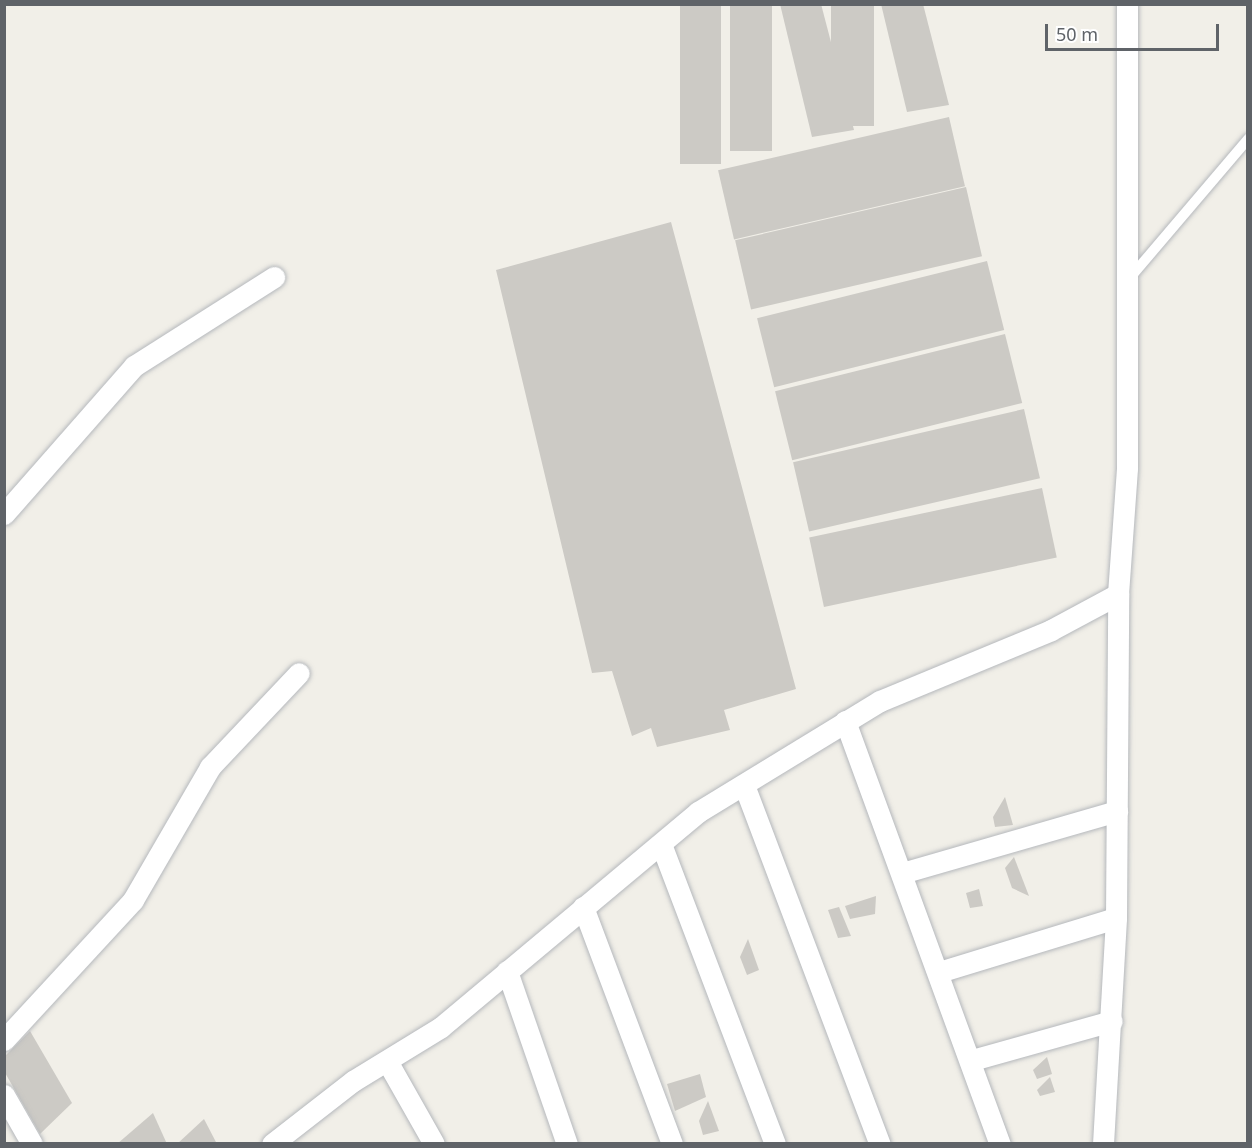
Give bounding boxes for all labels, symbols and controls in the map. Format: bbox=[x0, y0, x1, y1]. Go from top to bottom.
scale bar bbox=[1048, 12, 1222, 50]
text: 50 m bbox=[1056, 22, 1098, 46]

